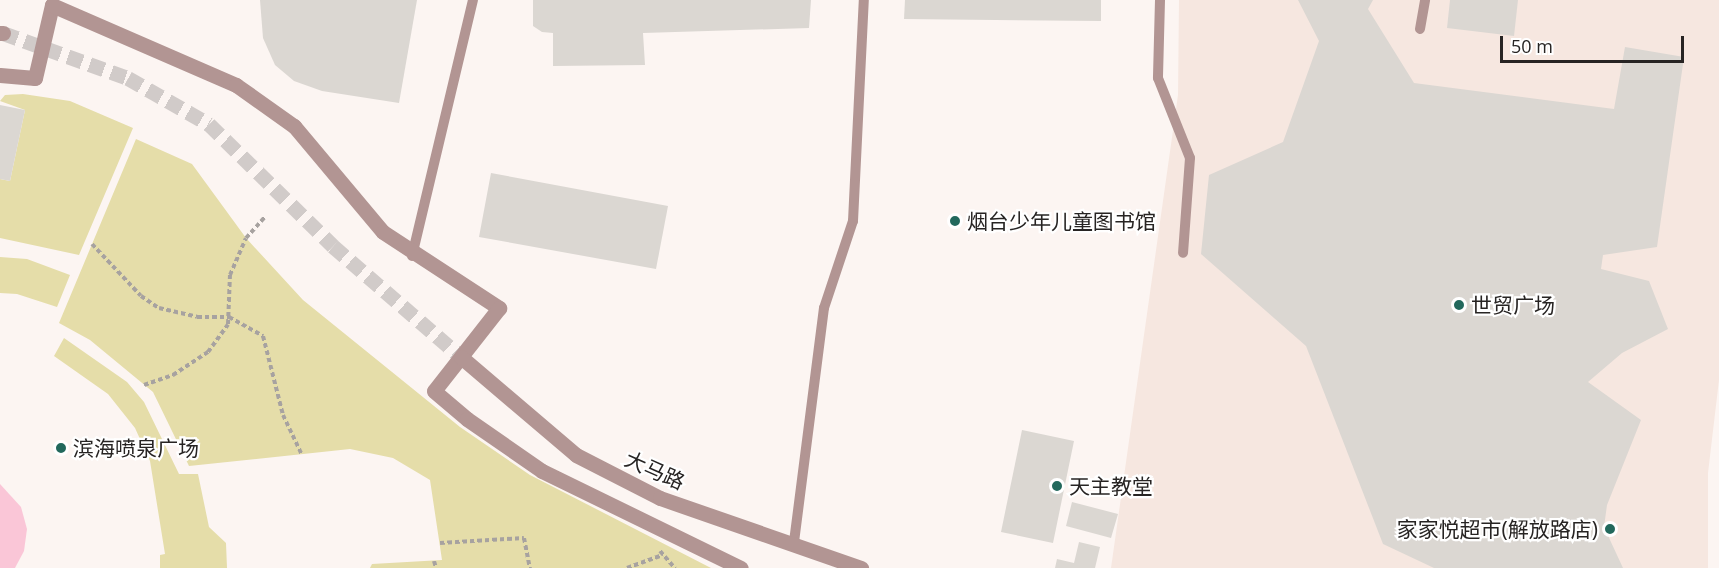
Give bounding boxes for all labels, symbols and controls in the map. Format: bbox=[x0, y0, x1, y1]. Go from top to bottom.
scale bar bbox=[1503, 24, 1688, 62]
text: 50 m bbox=[1511, 34, 1553, 58]
place label: 烟台少年儿童图书馆 bbox=[967, 208, 1156, 234]
marker: 烟台少年儿童图书馆 bbox=[948, 214, 962, 228]
place label: 世贸广场 bbox=[1471, 292, 1555, 318]
marker: 世贸广场 bbox=[1452, 298, 1466, 312]
place label: 滨海喷泉广场 bbox=[73, 435, 199, 461]
marker: 滨海喷泉广场 bbox=[54, 441, 68, 455]
street label: 大马路 bbox=[621, 446, 689, 494]
place label: 天主教堂 bbox=[1069, 473, 1153, 499]
marker: 天主教堂 bbox=[1050, 479, 1064, 493]
place label: 家家悦超市(解放路店) bbox=[1397, 516, 1598, 542]
marker: 家家悦超市(解放路店) bbox=[1603, 522, 1617, 536]

